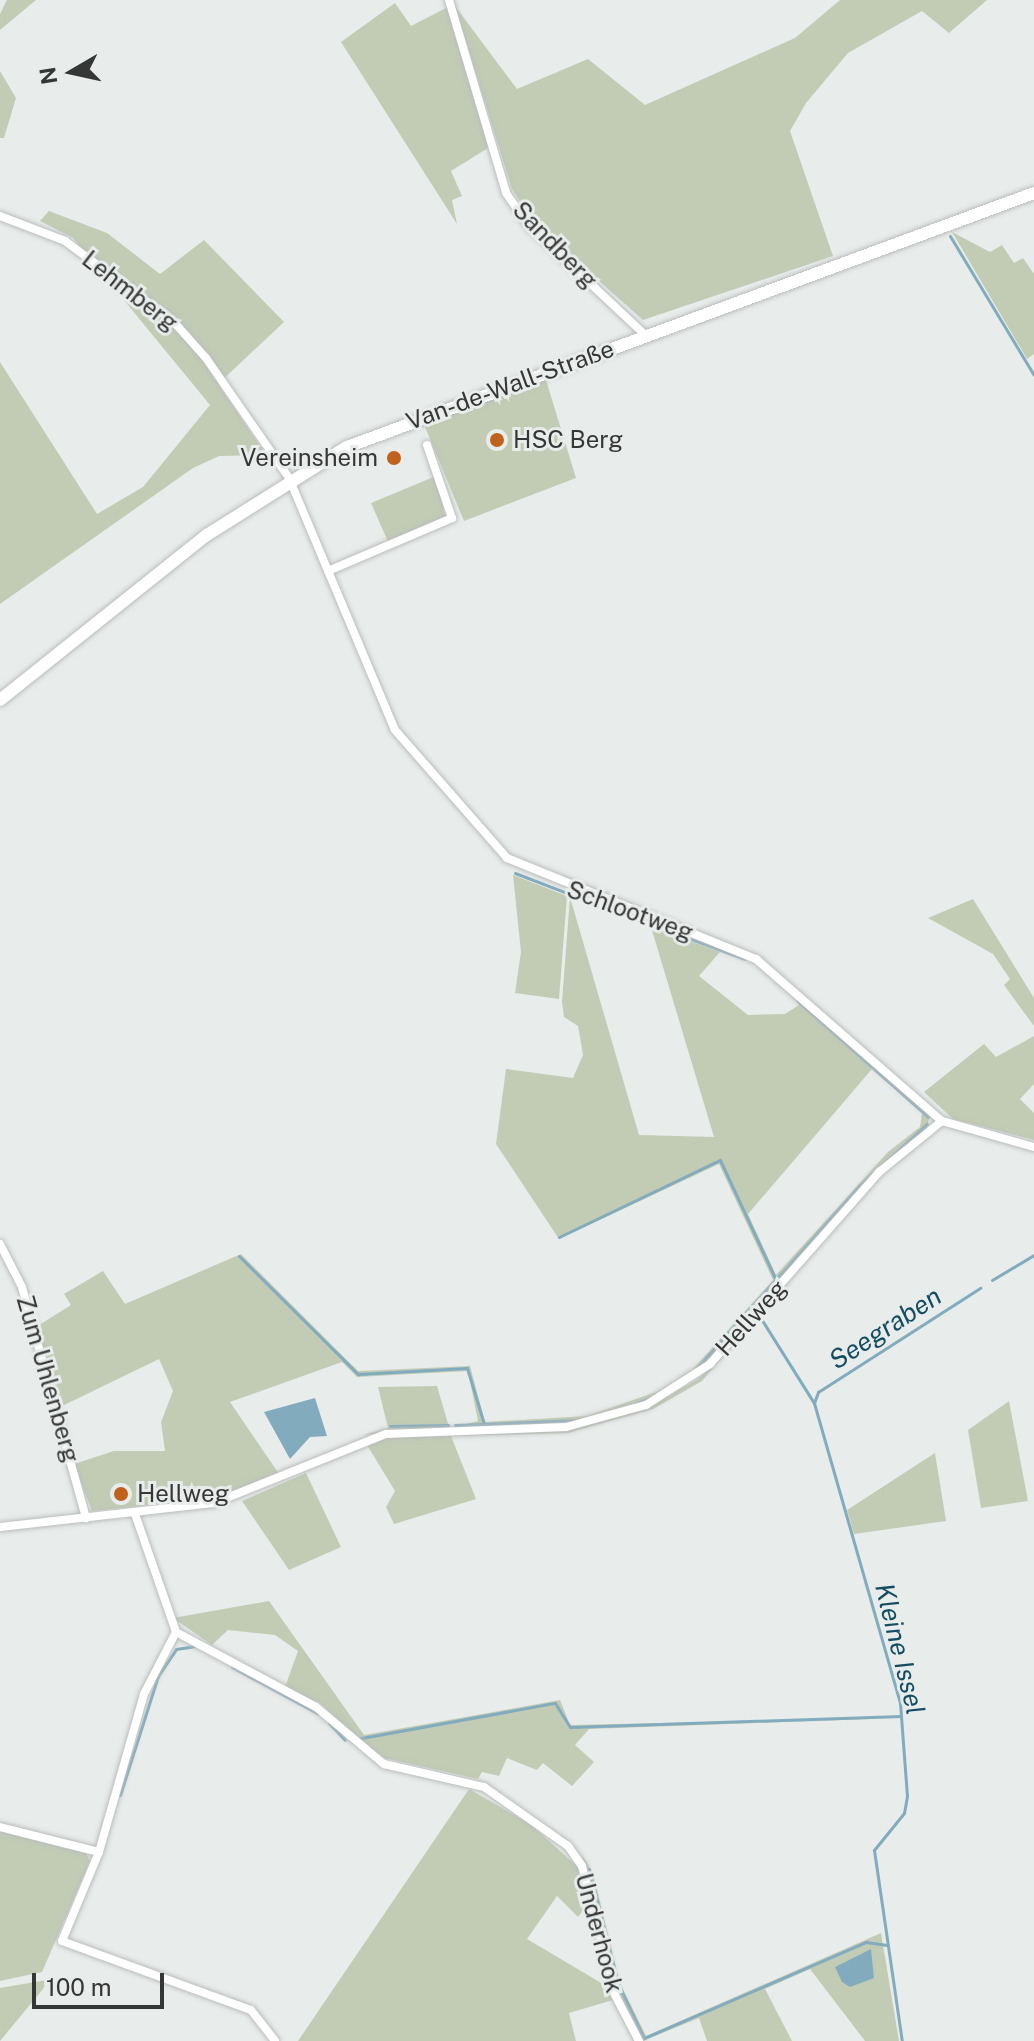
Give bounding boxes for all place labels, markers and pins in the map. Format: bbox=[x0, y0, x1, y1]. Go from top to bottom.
place label: HSC Berg bbox=[513, 426, 623, 454]
marker: HSC Berg bbox=[488, 431, 506, 449]
place label: Vereinsheim bbox=[240, 444, 378, 472]
marker: Vereinsheim bbox=[385, 449, 403, 467]
place label: Hellweg bbox=[137, 1480, 229, 1508]
marker: Hellweg bbox=[112, 1485, 130, 1503]

